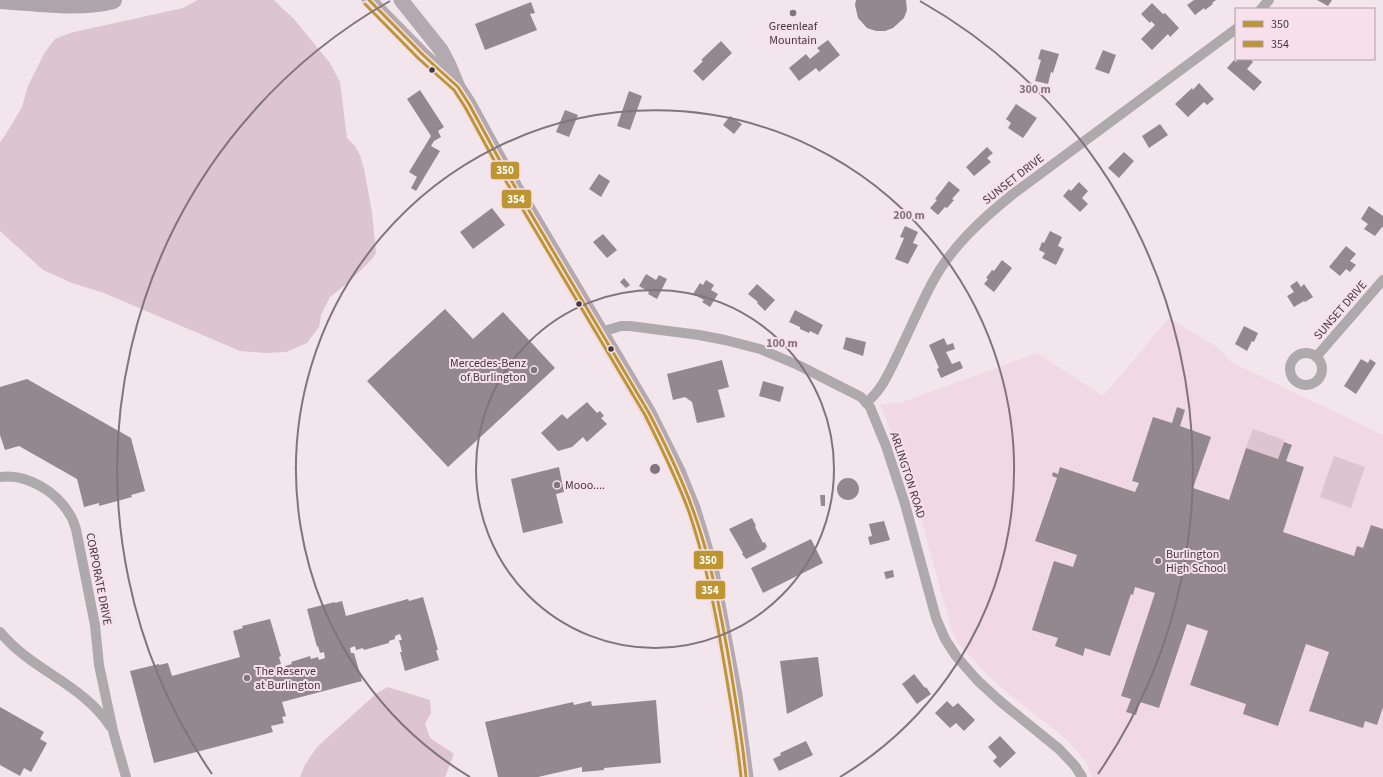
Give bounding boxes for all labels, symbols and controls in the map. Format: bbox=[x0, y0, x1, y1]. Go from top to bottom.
marker: Greenleaf Mountain bbox=[788, 8, 798, 18]
legend bbox=[1235, 8, 1375, 60]
text: 350 bbox=[1271, 16, 1289, 33]
place label: Greenleaf Mountain bbox=[769, 18, 818, 49]
text: 354 bbox=[1271, 36, 1289, 53]
unlabelled marker bbox=[427, 65, 437, 75]
text: 300 m bbox=[1019, 81, 1051, 98]
street label: SUNSET DRIVE bbox=[979, 150, 1047, 209]
line badge: 350 bbox=[490, 161, 520, 180]
text: 350 bbox=[496, 163, 514, 178]
line badge: 354 bbox=[501, 189, 532, 209]
text: 354 bbox=[507, 192, 525, 207]
text: 200 m bbox=[893, 207, 925, 224]
street label: SUNSET DRIVE bbox=[1310, 277, 1371, 344]
unlabelled marker bbox=[574, 299, 584, 309]
text: 100 m bbox=[766, 335, 798, 352]
unlabelled marker bbox=[606, 344, 616, 354]
place label: Mercedes-Benz of Burlington bbox=[450, 355, 526, 386]
marker: Mercedes-Benz of Burlington bbox=[529, 365, 539, 375]
street label: ARLINGTON ROAD bbox=[886, 430, 930, 521]
centre of rings bbox=[648, 462, 662, 476]
place label: Mooo.... bbox=[565, 477, 605, 494]
marker: Mooo.... bbox=[552, 480, 562, 490]
street label: CORPORATE DRIVE bbox=[81, 531, 116, 627]
place label: Burlington High School bbox=[1166, 546, 1226, 577]
line badge: 350 bbox=[693, 550, 724, 570]
text: 350 bbox=[699, 553, 717, 568]
marker: Burlington High School bbox=[1153, 556, 1163, 566]
line badge: 354 bbox=[695, 580, 726, 600]
text: 354 bbox=[701, 583, 719, 598]
place label: The Reserve at Burlington bbox=[255, 663, 321, 694]
marker: The Reserve at Burlington bbox=[242, 673, 252, 683]

